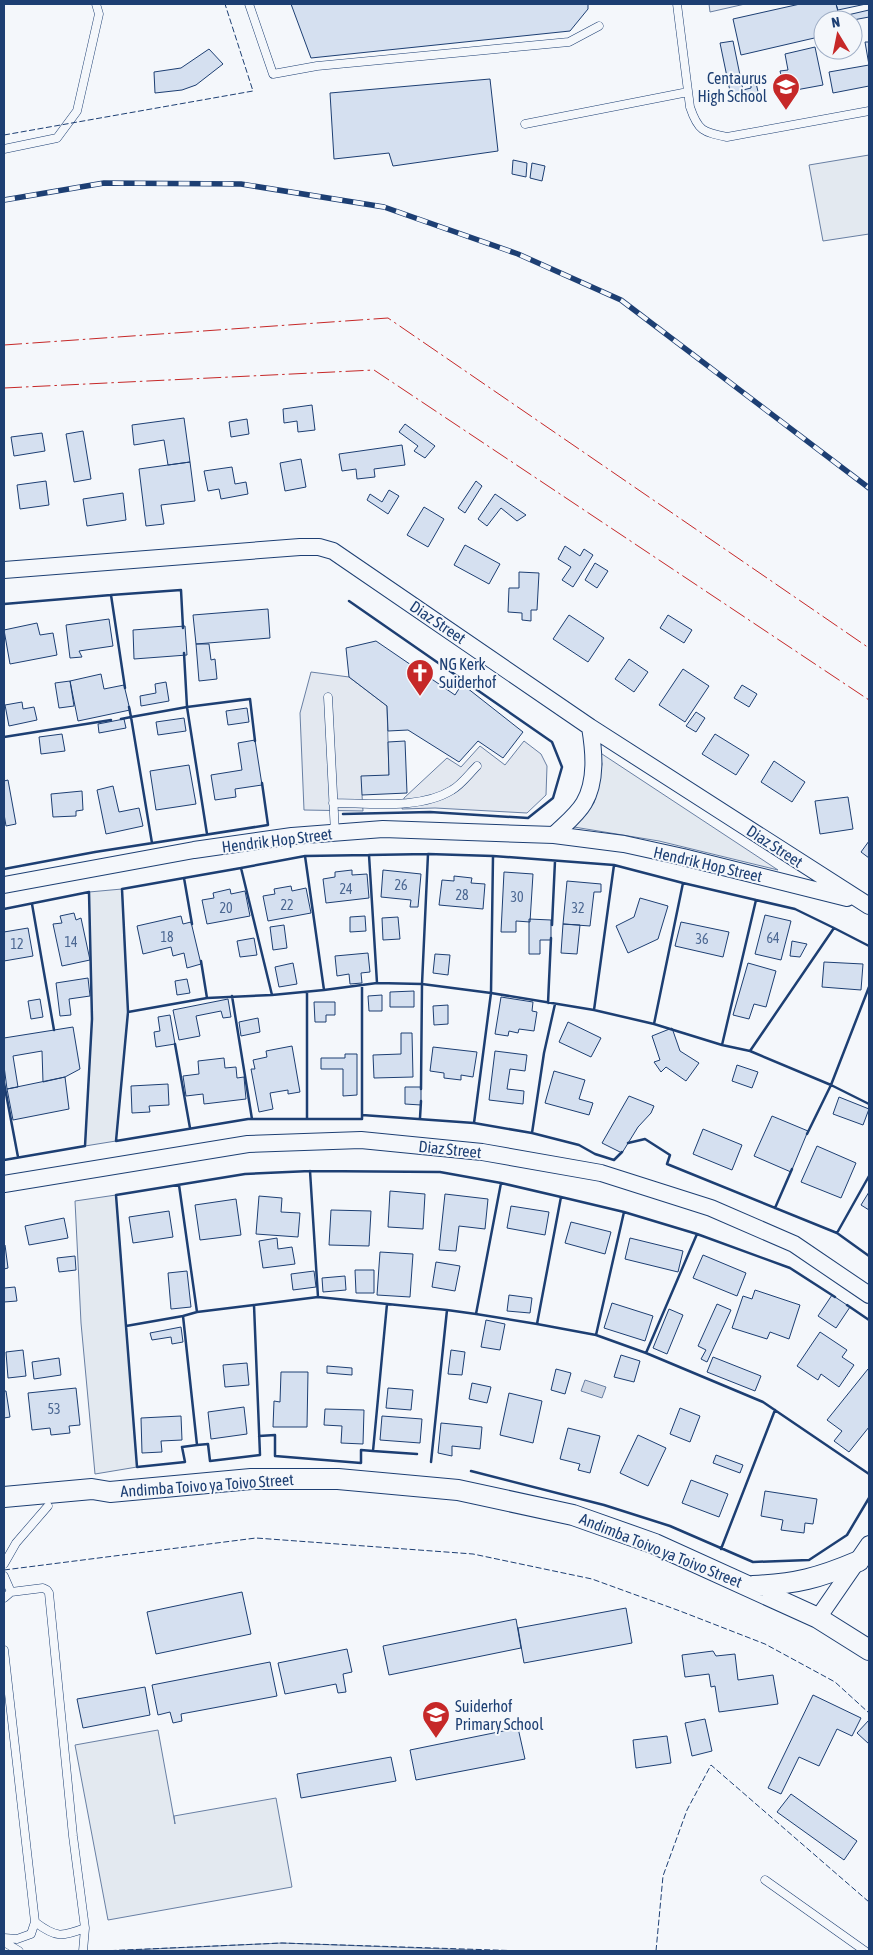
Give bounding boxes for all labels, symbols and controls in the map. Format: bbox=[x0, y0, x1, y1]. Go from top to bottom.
north arrow bbox=[813, 10, 863, 60]
text: N bbox=[830, 14, 841, 31]
place label: Centaurus High School bbox=[698, 69, 768, 106]
school or university icon: Centaurus High School bbox=[771, 72, 801, 111]
street label: Diaz Street bbox=[407, 597, 470, 647]
place label: NG Kerk Suiderhof bbox=[439, 655, 497, 691]
church icon: NG Kerk Suiderhof bbox=[405, 658, 435, 697]
street label: Diaz Street bbox=[744, 821, 807, 871]
street label: Hendrik Hop Street bbox=[221, 824, 334, 857]
street label: Hendrik Hop Street bbox=[652, 843, 765, 886]
house number: 26 bbox=[394, 877, 408, 893]
house number: 24 bbox=[339, 881, 353, 897]
house number: 28 bbox=[455, 887, 469, 903]
house number: 30 bbox=[510, 889, 524, 905]
house number: 22 bbox=[280, 897, 294, 913]
house number: 20 bbox=[219, 900, 233, 916]
house number: 32 bbox=[571, 900, 585, 916]
house number: 18 bbox=[160, 929, 174, 945]
house number: 64 bbox=[766, 930, 780, 946]
house number: 36 bbox=[695, 931, 709, 947]
house number: 14 bbox=[64, 934, 78, 950]
house number: 12 bbox=[10, 936, 24, 952]
street label: Diaz Street bbox=[418, 1137, 483, 1161]
house number: 53 bbox=[47, 1401, 61, 1417]
street label: Andimba Toivo ya Toivo Street bbox=[120, 1470, 295, 1501]
street label: Andimba Toivo ya Toivo Street bbox=[577, 1509, 745, 1592]
place label: Suiderhof Primary School bbox=[455, 1697, 544, 1734]
school or university icon: Suiderhof Primary School bbox=[421, 1700, 451, 1739]

